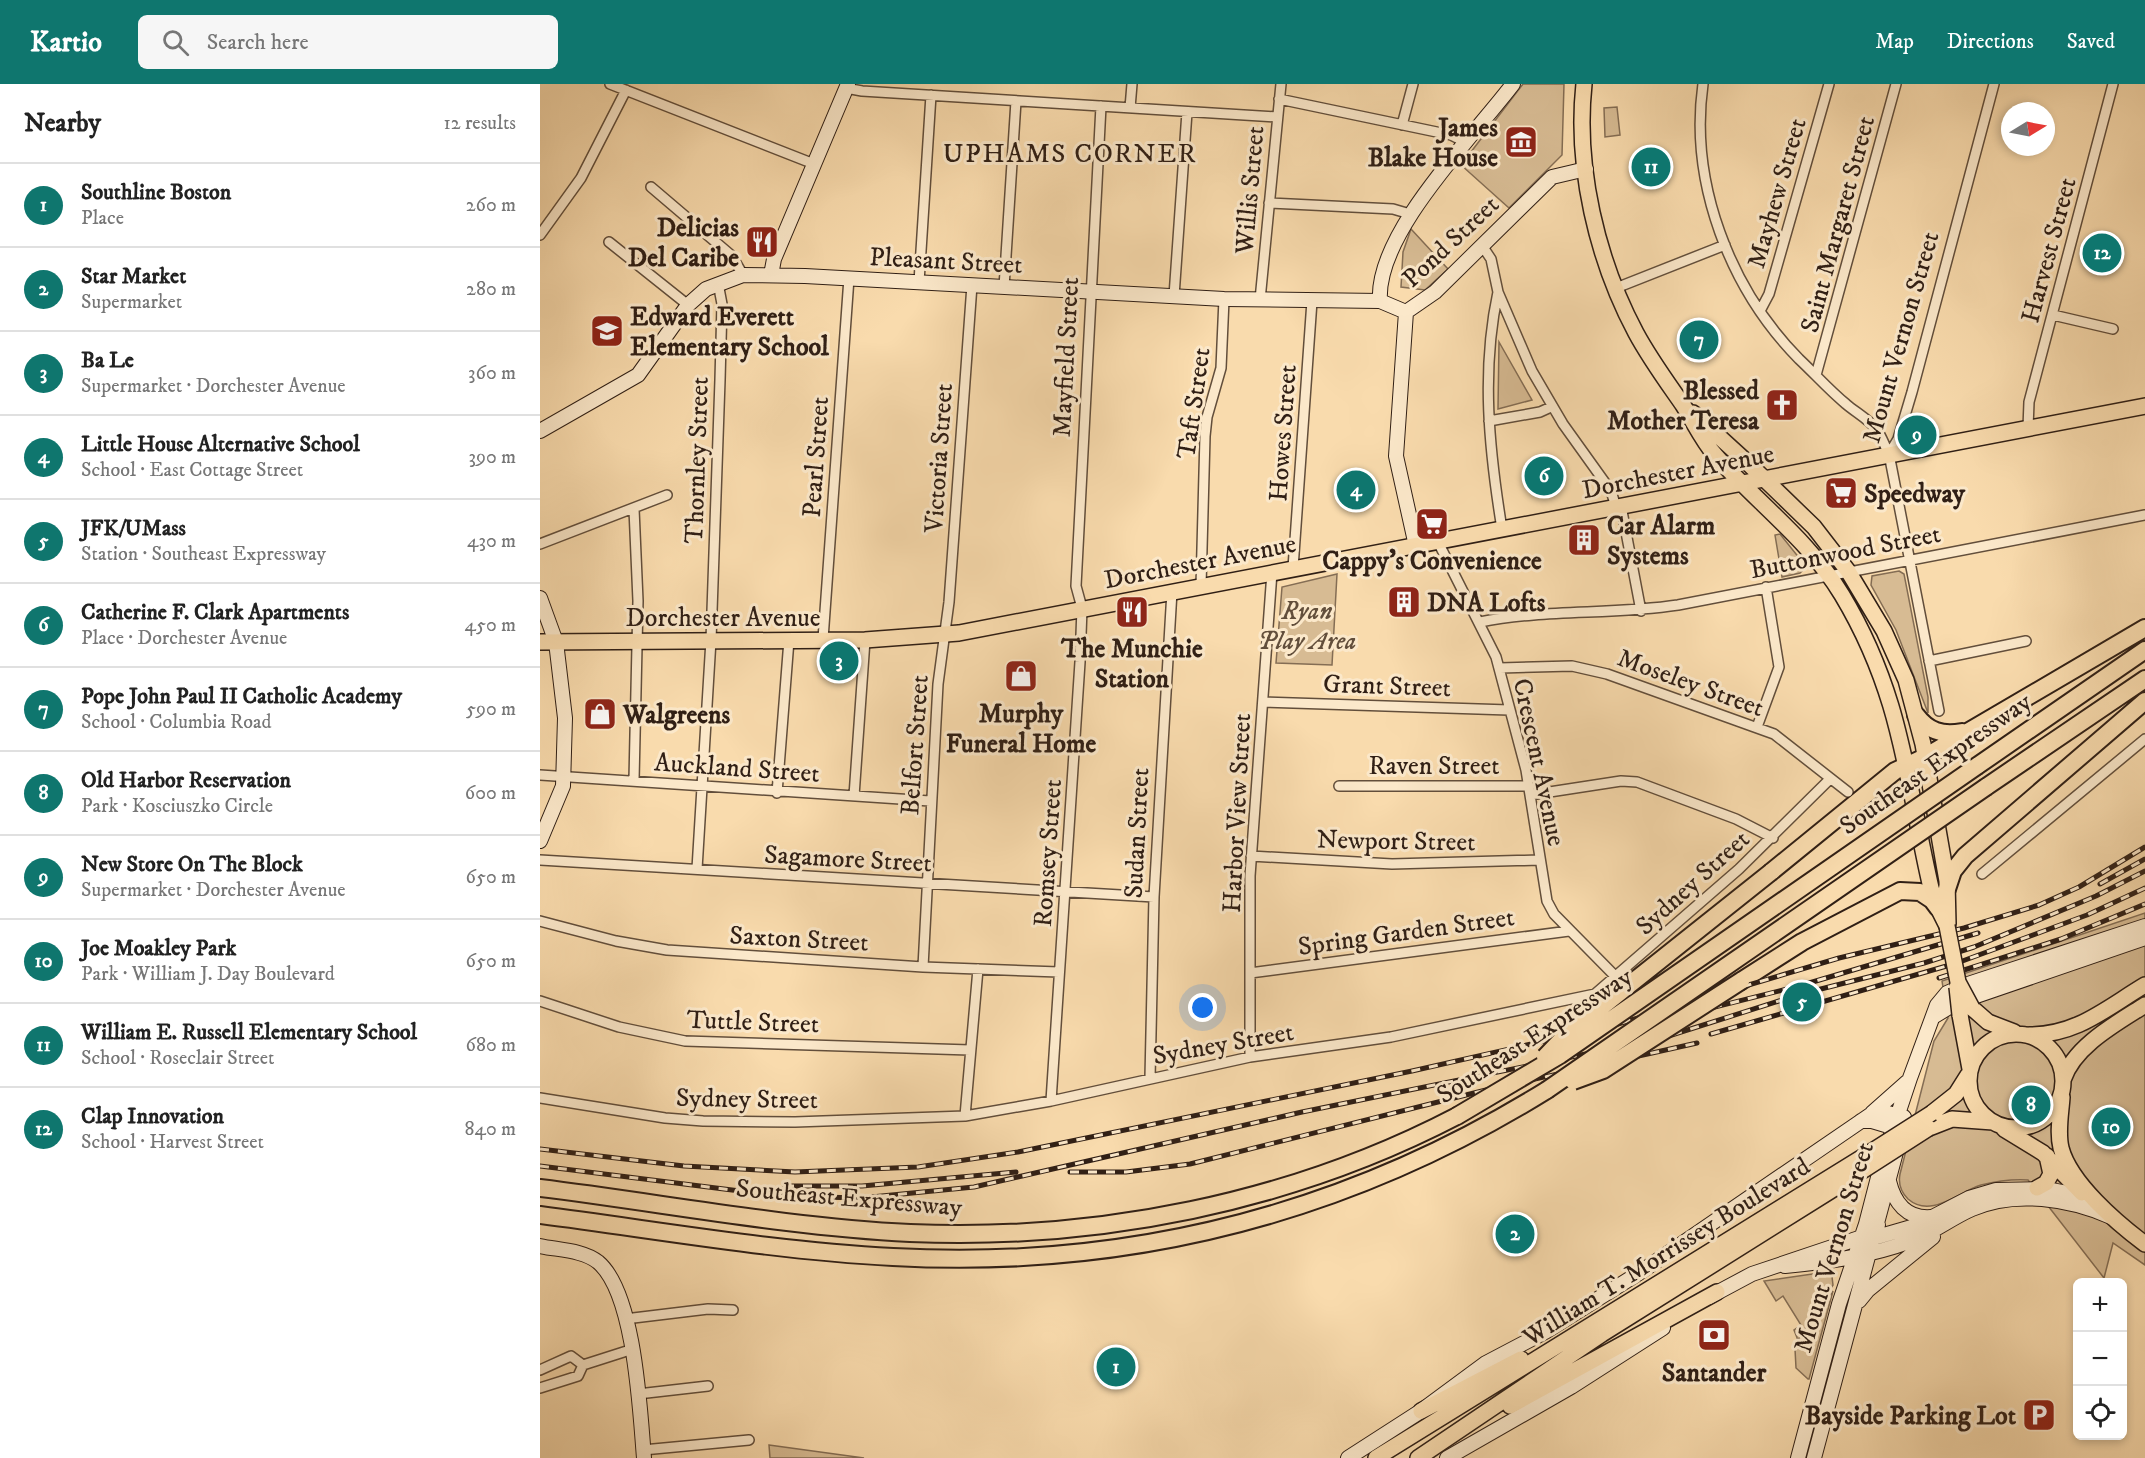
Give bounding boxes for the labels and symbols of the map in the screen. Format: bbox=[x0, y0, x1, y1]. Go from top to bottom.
north arrow bbox=[2001, 102, 2055, 156]
place label: James Blake House bbox=[1368, 112, 1498, 175]
street label: Saint Margaret Street bbox=[1794, 113, 1883, 336]
street label: Mayhew Street bbox=[1740, 114, 1815, 272]
museum icon: James Blake House bbox=[1503, 124, 1539, 160]
street label: Willis Street bbox=[1228, 125, 1273, 257]
district label: UPHAMS CORNER bbox=[943, 137, 1197, 171]
pin: 11 bbox=[1632, 144, 1670, 190]
street label: Harvest Street bbox=[2014, 174, 2085, 327]
street label: Pond Street bbox=[1396, 189, 1506, 295]
place label: Delicias Del Caribe bbox=[628, 212, 739, 275]
restaurant icon: Delicias Del Caribe bbox=[744, 224, 780, 260]
street label: Mount Vernon Street bbox=[1856, 228, 1947, 447]
pin: 12 bbox=[2082, 230, 2122, 276]
street label: Pleasant Street bbox=[869, 241, 1023, 282]
street label: Mayfield Street bbox=[1046, 276, 1087, 438]
place label: Edward Everett Elementary School bbox=[630, 301, 830, 364]
school or university icon: Edward Everett Elementary School bbox=[589, 313, 625, 349]
pin: 7 bbox=[1680, 318, 1718, 362]
street label: Taft Street bbox=[1170, 345, 1219, 461]
street label: Howes Street bbox=[1262, 364, 1305, 503]
place label: Blessed Mother Teresa bbox=[1607, 375, 1760, 438]
street label: Thornley Street bbox=[678, 376, 717, 544]
street label: Victoria Street bbox=[918, 382, 961, 535]
church icon: Blessed Mother Teresa bbox=[1764, 387, 1800, 423]
street label: Pearl Street bbox=[796, 396, 837, 519]
pin: 9 bbox=[1898, 412, 1936, 458]
street label: Dorchester Avenue bbox=[1579, 438, 1777, 507]
pin: 6 bbox=[1524, 454, 1564, 498]
pin: 4 bbox=[1336, 468, 1376, 512]
supermarket icon: Speedway bbox=[1823, 475, 1859, 511]
place label: Speedway bbox=[1864, 478, 1966, 511]
supermarket icon: Cappy's Convenience bbox=[1414, 506, 1450, 542]
place label: Car Alarm Systems bbox=[1607, 510, 1716, 573]
street label: Buttonwood Street bbox=[1747, 518, 1944, 587]
building icon: Car Alarm Systems bbox=[1566, 522, 1602, 558]
street label: Dorchester Avenue bbox=[1101, 528, 1299, 597]
place label: Cappy's Convenience bbox=[1322, 545, 1542, 578]
building icon: DNA Lofts bbox=[1386, 584, 1422, 620]
place label: DNA Lofts bbox=[1427, 587, 1546, 620]
restaurant icon: The Munchie Station bbox=[1114, 594, 1150, 630]
park label: Ryan Play Area bbox=[1258, 595, 1356, 658]
street label: Dorchester Avenue bbox=[625, 602, 821, 635]
place label: The Munchie Station bbox=[1060, 633, 1203, 696]
pin: 3 bbox=[820, 638, 858, 684]
street label: Moseley Street bbox=[1613, 642, 1768, 725]
shop icon: Murphy Funeral Home bbox=[1003, 658, 1039, 694]
street label: Grant Street bbox=[1323, 668, 1451, 705]
street label: Belfort Street bbox=[894, 674, 937, 816]
street label: Crescent Avenue bbox=[1505, 675, 1572, 849]
street label: Southeast Expressway bbox=[1833, 685, 2039, 843]
shop icon: Walgreens bbox=[582, 696, 618, 732]
place label: Murphy Funeral Home bbox=[946, 698, 1096, 761]
place label: Walgreens bbox=[622, 699, 731, 732]
street label: Harbor View Street bbox=[1216, 712, 1259, 914]
street label: Auckland Street bbox=[653, 746, 821, 791]
street label: Raven Street bbox=[1368, 750, 1500, 783]
street label: Sudan Street bbox=[1118, 767, 1157, 899]
street label: Romsey Street bbox=[1027, 778, 1070, 928]
street label: Sydney Street bbox=[1629, 823, 1757, 943]
street label: Newport Street bbox=[1316, 824, 1476, 859]
street label: Sagamore Street bbox=[763, 839, 933, 880]
street label: Spring Garden Street bbox=[1296, 901, 1516, 964]
street label: Saxton Street bbox=[729, 919, 869, 960]
street label: Southeast Expressway bbox=[1431, 960, 1639, 1112]
pin: 5 bbox=[1782, 980, 1822, 1024]
your location bbox=[1188, 993, 1217, 1022]
street label: Tuttle Street bbox=[686, 1004, 820, 1041]
street label: Sydney Street bbox=[1150, 1016, 1296, 1073]
street label: Sydney Street bbox=[676, 1082, 818, 1117]
pin: 8 bbox=[2012, 1082, 2050, 1128]
pin: 10 bbox=[2092, 1104, 2130, 1150]
street label: Mount Vernon Street bbox=[1787, 1138, 1882, 1357]
street label: William T. Morrissey Boulevard bbox=[1516, 1150, 1817, 1355]
street label: Southeast Expressway bbox=[734, 1172, 964, 1225]
pin: 2 bbox=[1496, 1212, 1534, 1256]
bank icon: Santander bbox=[1696, 1317, 1732, 1353]
pin: 1 bbox=[1096, 1344, 1136, 1390]
place label: Santander bbox=[1662, 1357, 1767, 1390]
parking icon: Bayside Parking Lot bbox=[2021, 1397, 2057, 1433]
place label: Bayside Parking Lot bbox=[1805, 1400, 2017, 1433]

